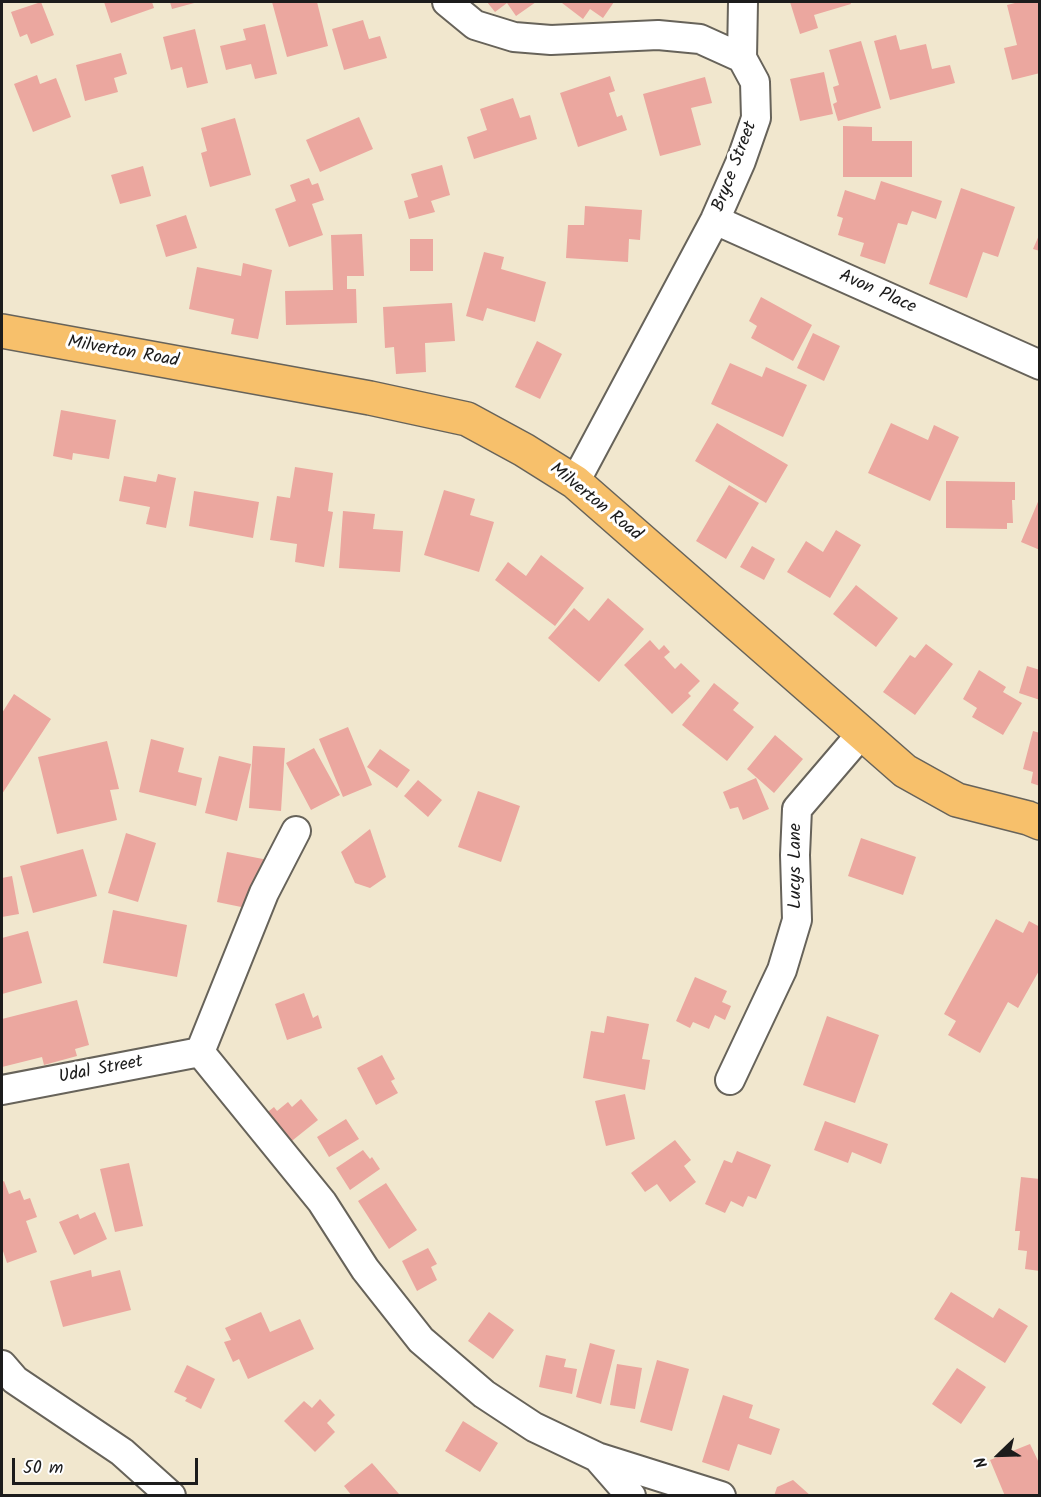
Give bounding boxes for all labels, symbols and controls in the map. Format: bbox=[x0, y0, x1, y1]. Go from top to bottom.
street label: Bryce Street bbox=[709, 119, 763, 215]
street label: Avon Place bbox=[835, 266, 919, 320]
street label: Milverton Road bbox=[66, 333, 180, 373]
street label: Milverton Road bbox=[544, 459, 646, 547]
street label: Lucys Lane bbox=[786, 823, 808, 909]
street label: Udal Street bbox=[57, 1052, 145, 1090]
north arrow bbox=[969, 1425, 1029, 1485]
scale bar bbox=[15, 1446, 201, 1484]
text: N bbox=[968, 1453, 995, 1472]
text: 50 m bbox=[23, 1454, 63, 1483]

